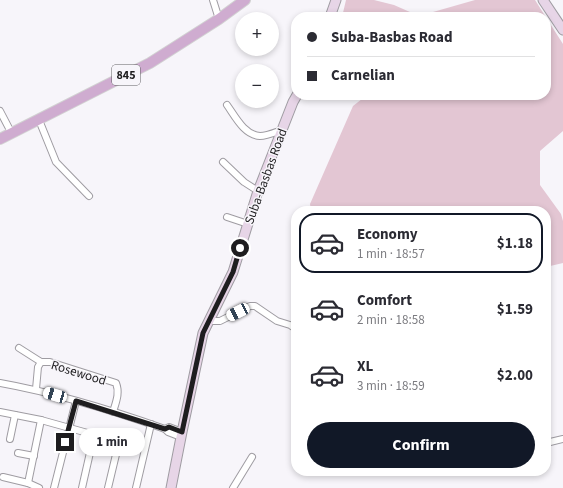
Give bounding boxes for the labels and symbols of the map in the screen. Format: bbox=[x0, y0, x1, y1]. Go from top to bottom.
road number: 845 bbox=[112, 65, 140, 85]
street label: Suba-Basbas Road bbox=[240, 126, 292, 227]
route start bbox=[231, 239, 249, 257]
car bbox=[225, 301, 251, 323]
street label: Rosewood bbox=[49, 356, 109, 390]
car bbox=[42, 386, 68, 404]
callout: 1 min bbox=[79, 428, 145, 456]
route end bbox=[56, 433, 74, 451]

